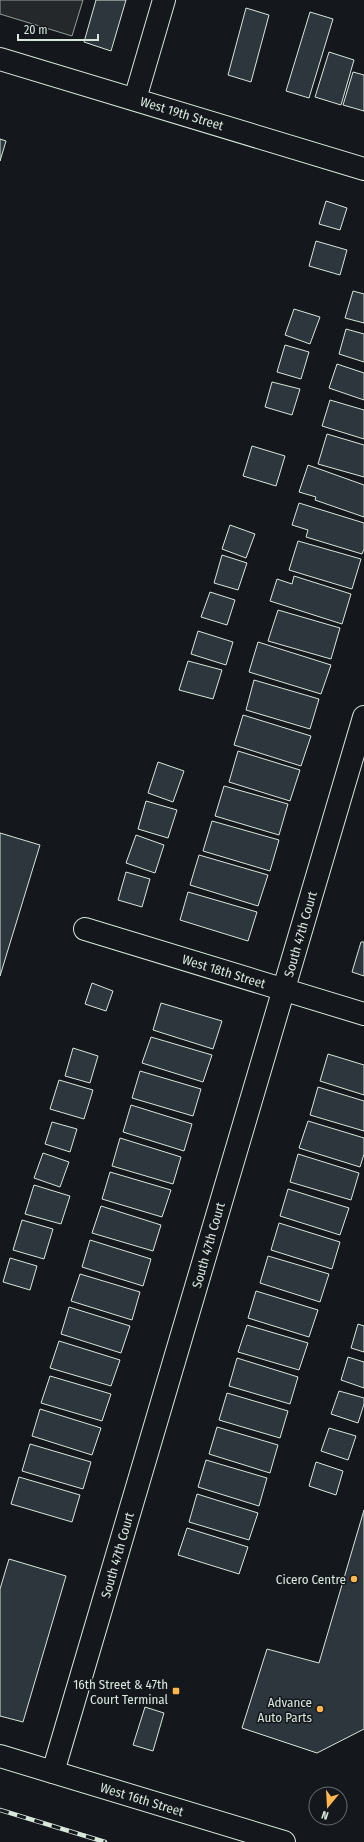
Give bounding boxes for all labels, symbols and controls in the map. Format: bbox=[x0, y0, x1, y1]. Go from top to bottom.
scale bar bbox=[18, 16, 98, 42]
text: 20 m bbox=[24, 23, 48, 37]
street label: West 19th Street bbox=[138, 94, 226, 133]
street label: South 47th Court bbox=[281, 889, 320, 979]
street label: West 18th Street bbox=[180, 952, 268, 992]
street label: South 47th Court bbox=[189, 1200, 228, 1290]
street label: South 47th Court bbox=[98, 1510, 137, 1600]
place label: Cicero Centre bbox=[276, 1572, 346, 1587]
marker: Cicero Centre bbox=[349, 1574, 359, 1584]
place label: 16th Street & 47th Court Terminal bbox=[73, 1677, 169, 1707]
marker: 16th Street & 47th Court Terminal bbox=[171, 1686, 181, 1696]
place label: Advance Auto Parts bbox=[258, 1695, 312, 1725]
marker: Advance Auto Parts bbox=[315, 1704, 325, 1714]
street label: West 16th Street bbox=[98, 1780, 186, 1820]
north arrow bbox=[308, 1786, 348, 1826]
text: N bbox=[320, 1808, 330, 1822]

